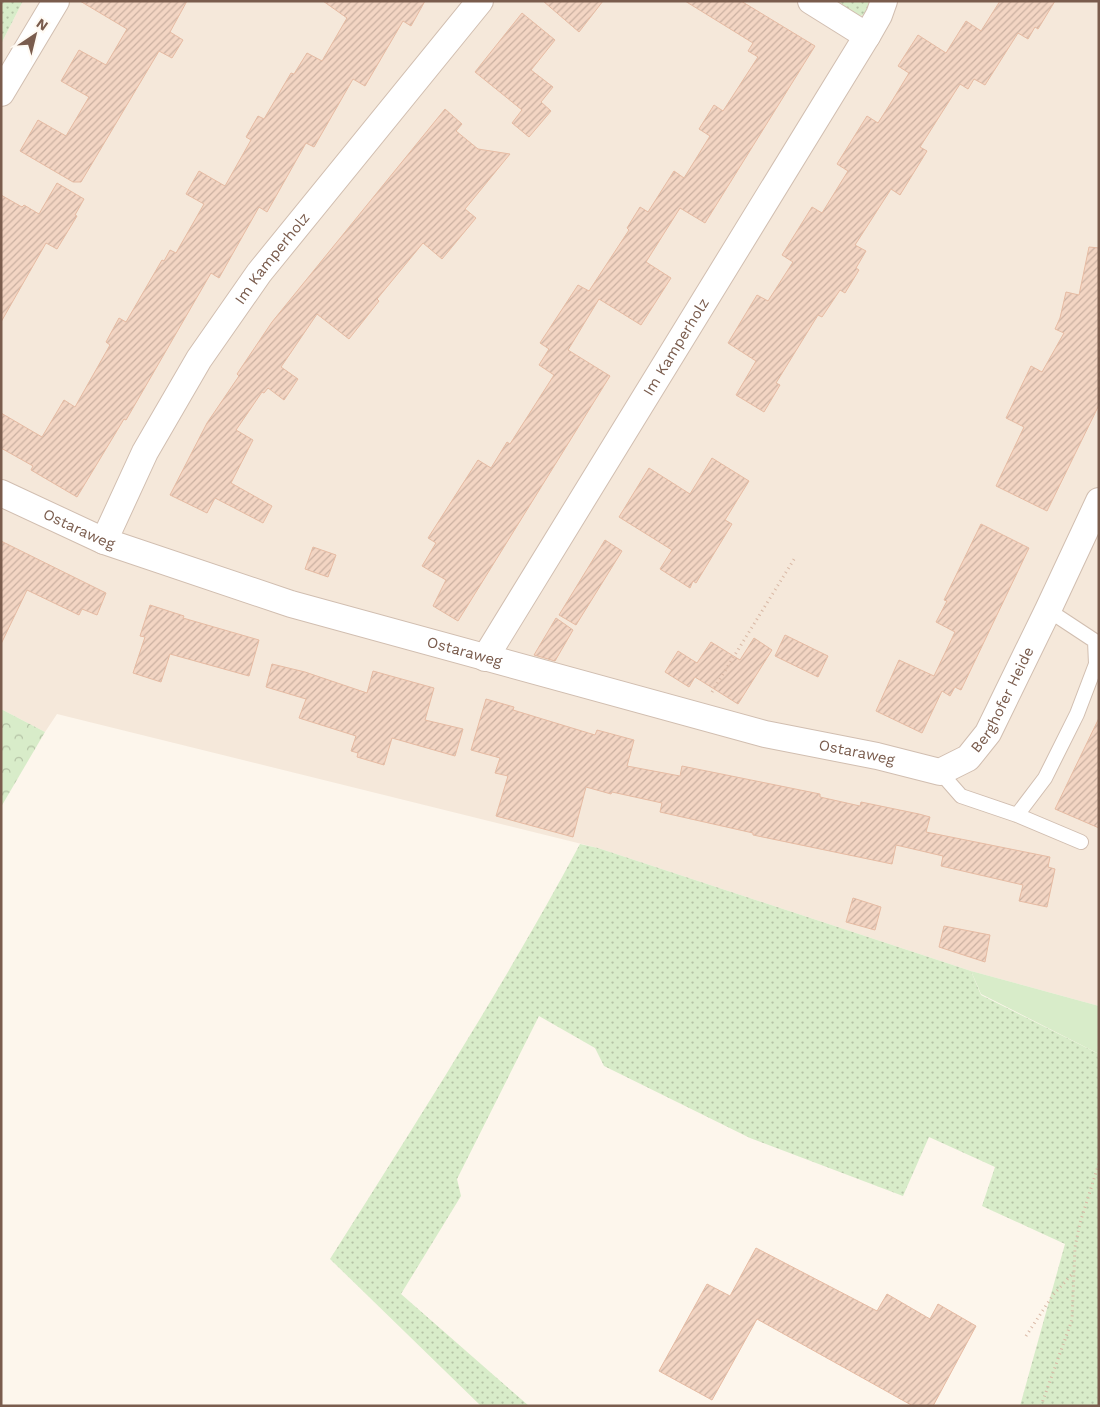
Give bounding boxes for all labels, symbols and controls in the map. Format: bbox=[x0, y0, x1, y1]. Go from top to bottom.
north arrow bbox=[10, 10, 60, 60]
text: N bbox=[34, 15, 51, 34]
street label: Im Kamperholz bbox=[231, 209, 313, 308]
street label: Im Kamperholz bbox=[639, 295, 713, 399]
street label: Ostaraweg bbox=[40, 505, 117, 553]
street label: Ostaraweg bbox=[425, 633, 504, 671]
street label: Berghofer Heide bbox=[967, 644, 1038, 756]
street label: Ostaraweg bbox=[817, 736, 897, 769]

